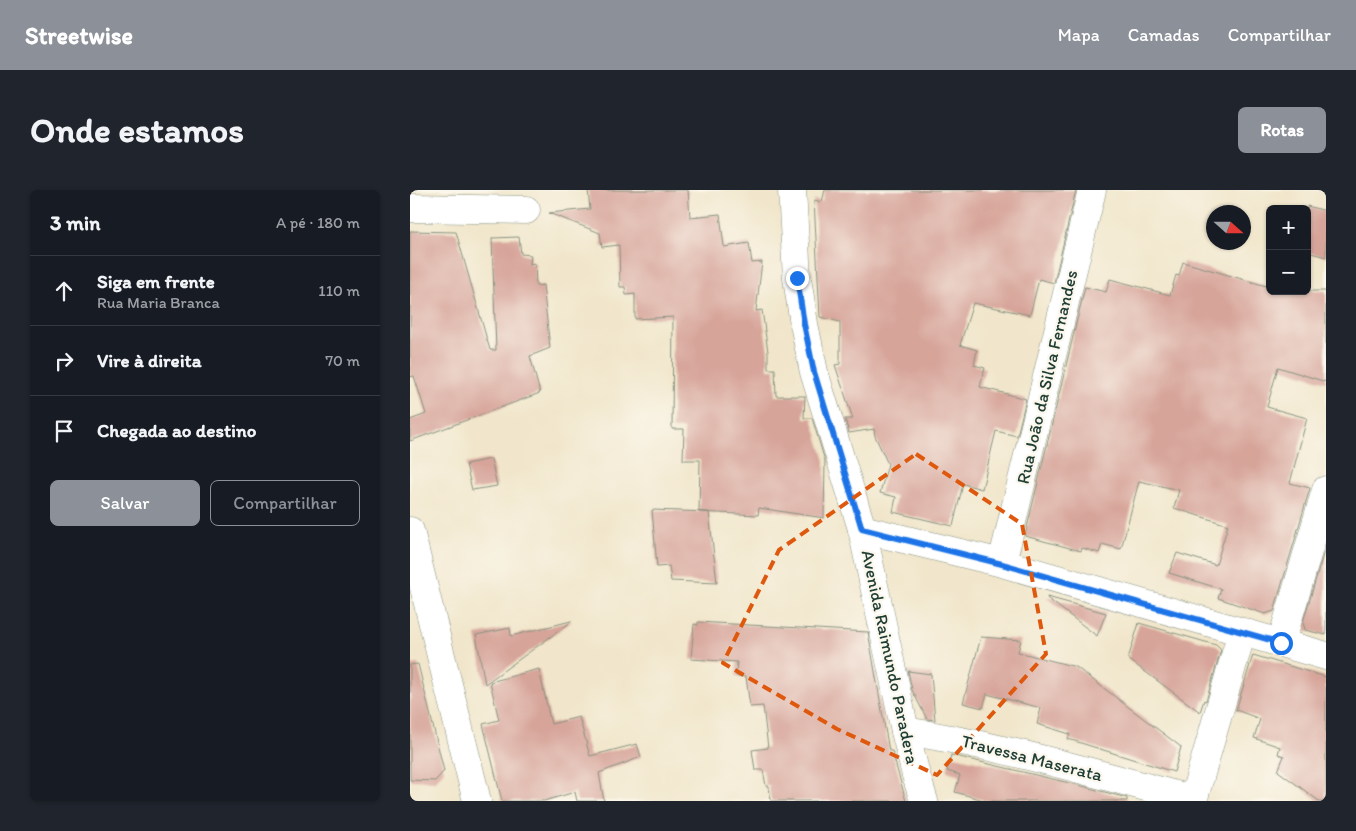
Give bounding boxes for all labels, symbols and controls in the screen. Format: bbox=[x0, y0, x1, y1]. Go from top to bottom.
text: Streetwise bbox=[25, 21, 133, 50]
text: Mapa bbox=[1058, 24, 1100, 46]
text: Camadas bbox=[1128, 24, 1200, 46]
text: Compartilhar bbox=[1228, 24, 1331, 46]
button: Rotas bbox=[1238, 107, 1326, 153]
text: Onde estamos bbox=[30, 109, 244, 151]
north arrow bbox=[1206, 205, 1251, 250]
map controls bbox=[1266, 205, 1311, 295]
button: + bbox=[1266, 205, 1311, 250]
text: 3 min bbox=[50, 210, 100, 235]
text: A pé · 180 m bbox=[276, 213, 360, 232]
button: − bbox=[1266, 250, 1311, 295]
route end bbox=[786, 267, 809, 290]
street label: Rua João da Silva Fernandes bbox=[1012, 268, 1082, 486]
text: Siga em frente bbox=[97, 270, 215, 293]
icon: ahead bbox=[50, 277, 78, 305]
text: 110 m bbox=[318, 281, 360, 300]
text: Rua Maria Branca bbox=[97, 293, 220, 312]
icon: right bbox=[50, 347, 78, 375]
text: Vire à direita bbox=[97, 349, 202, 372]
text: 70 m bbox=[325, 351, 360, 370]
icon: arrive bbox=[50, 417, 78, 445]
text: Chegada ao destino bbox=[97, 419, 256, 442]
button: Salvar bbox=[50, 480, 200, 526]
button: Compartilhar bbox=[210, 480, 360, 526]
street label: Avenida Raimundo Paradera bbox=[857, 548, 923, 766]
route start bbox=[1270, 632, 1293, 655]
street label: Travessa Maserata bbox=[959, 730, 1105, 786]

